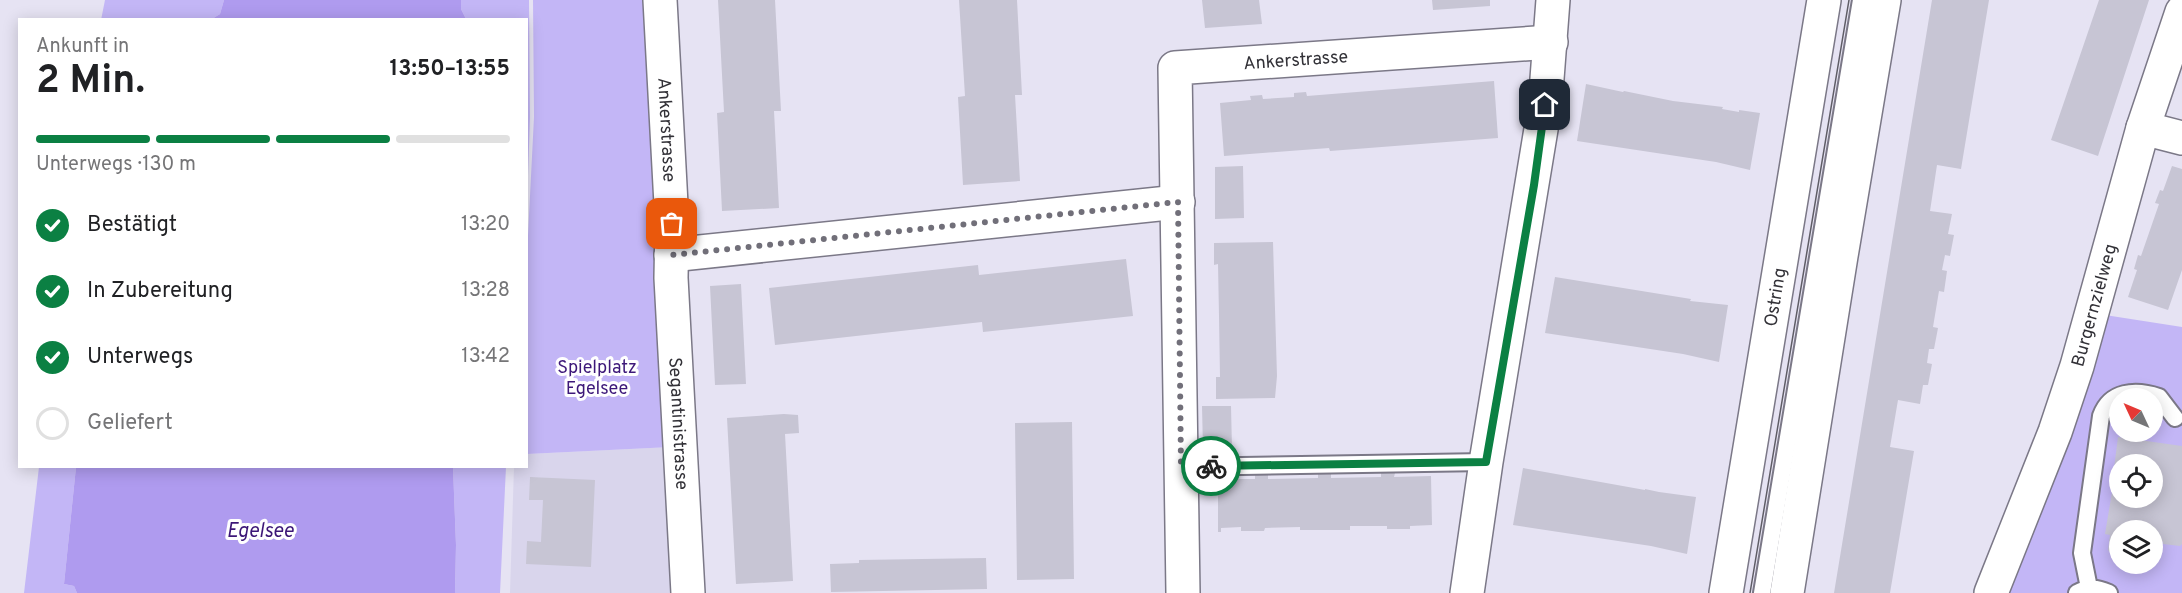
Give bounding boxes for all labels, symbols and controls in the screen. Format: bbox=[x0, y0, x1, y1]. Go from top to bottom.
text: Ankunft in bbox=[36, 34, 129, 60]
street label: Ankerstrasse bbox=[1243, 46, 1349, 76]
text: 13:50–13:55 bbox=[390, 56, 510, 83]
text: 2 Min. bbox=[36, 58, 145, 107]
street label: Ankerstrasse bbox=[651, 77, 680, 183]
pin bbox=[1519, 79, 1570, 130]
icon: home bbox=[1528, 88, 1561, 121]
text: Unterwegs · 130 m bbox=[36, 152, 196, 178]
pin bbox=[646, 198, 697, 249]
icon: bag bbox=[655, 207, 688, 240]
icon: check bbox=[36, 209, 69, 242]
text: Bestätigt bbox=[87, 212, 177, 239]
text: 13:20 bbox=[461, 212, 510, 238]
street label: Burgernzielweg bbox=[2067, 241, 2123, 370]
street label: Ostring bbox=[1760, 266, 1793, 328]
icon: check bbox=[36, 275, 69, 308]
text: In Zubereitung bbox=[87, 278, 233, 305]
text: 13:28 bbox=[462, 278, 510, 304]
icon: check bbox=[36, 341, 69, 374]
text: Unterwegs bbox=[87, 344, 193, 371]
text: 13:42 bbox=[461, 344, 510, 370]
park label: Spielplatz Egelsee bbox=[557, 357, 637, 401]
street label: Segantinistrasse bbox=[662, 357, 692, 491]
north arrow bbox=[2109, 388, 2163, 442]
map controls bbox=[2109, 388, 2163, 574]
text: Geliefert bbox=[87, 410, 173, 437]
courier bbox=[1181, 436, 1241, 496]
icon: bike bbox=[1195, 450, 1228, 483]
button: locate bbox=[2109, 454, 2163, 508]
water label: Egelsee bbox=[226, 519, 294, 545]
button: layers bbox=[2109, 520, 2163, 574]

